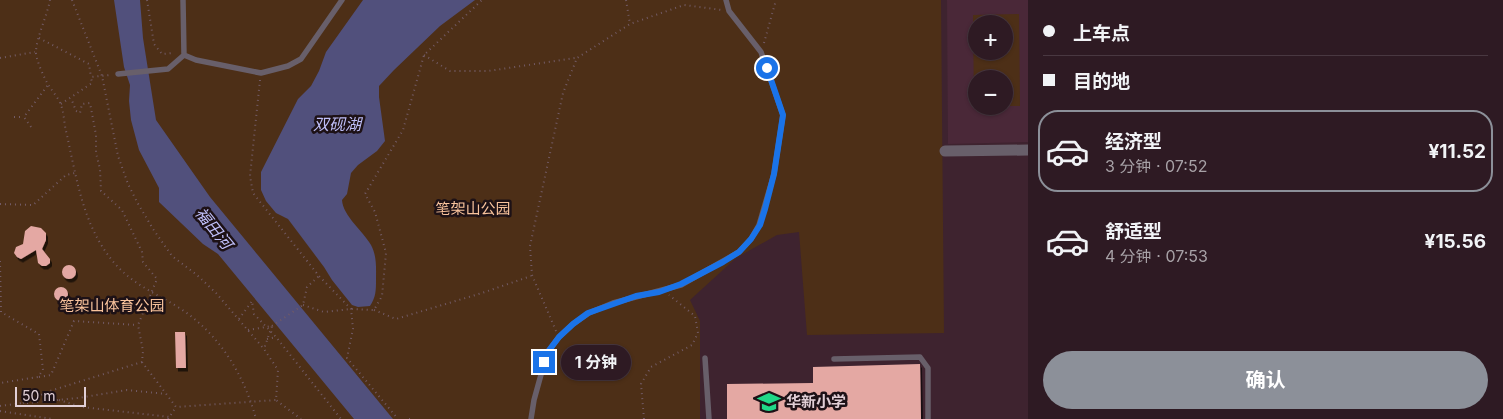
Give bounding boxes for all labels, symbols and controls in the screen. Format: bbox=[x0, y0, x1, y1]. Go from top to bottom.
map controls bbox=[968, 15, 1013, 115]
button: + bbox=[968, 15, 1013, 60]
text: 上车点 bbox=[1073, 22, 1130, 45]
route start bbox=[756, 57, 778, 79]
button: − bbox=[968, 70, 1013, 115]
text: 目的地 bbox=[1073, 70, 1130, 93]
water label: 双砚湖 bbox=[313, 114, 364, 134]
icon: car bbox=[1045, 129, 1090, 174]
text: 经济型 bbox=[1105, 130, 1162, 153]
text: ¥11.52 bbox=[1428, 140, 1486, 163]
text: 3 分钟 · 07:52 bbox=[1105, 156, 1207, 176]
park label: 笔架山公园 bbox=[435, 199, 511, 218]
water label: 福田河 bbox=[191, 203, 239, 255]
icon: car bbox=[1045, 219, 1090, 264]
text: 舒适型 bbox=[1105, 220, 1162, 243]
text: ¥15.56 bbox=[1425, 230, 1486, 253]
text: 4 分钟 · 07:53 bbox=[1105, 246, 1208, 266]
park label: 笔架山体育公园 bbox=[59, 296, 165, 315]
callout: 1 分钟 bbox=[562, 344, 632, 380]
route end bbox=[533, 351, 555, 373]
button: 确认 bbox=[1043, 351, 1488, 409]
text: 1 分钟 bbox=[575, 352, 617, 372]
scale bar bbox=[15, 384, 86, 407]
text: 50 m bbox=[22, 387, 56, 404]
school or university icon: 华新小学 bbox=[756, 389, 782, 415]
place label: 华新小学 bbox=[786, 392, 846, 411]

